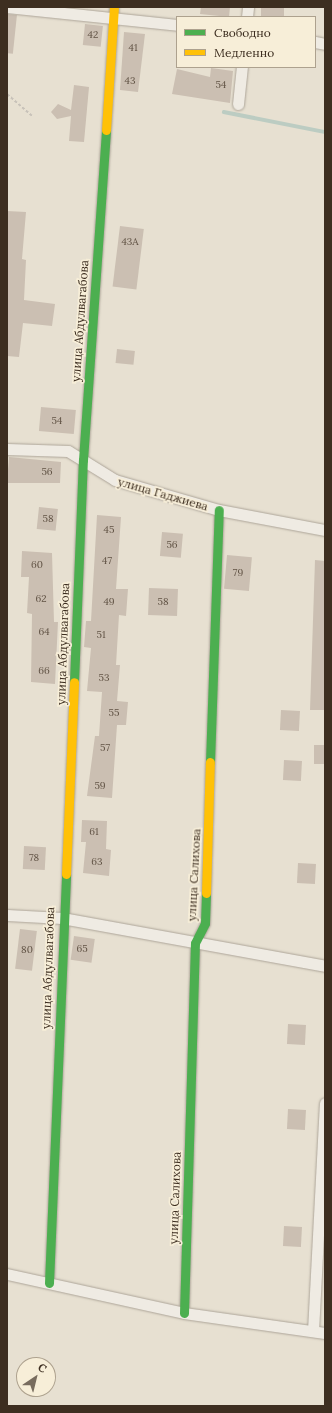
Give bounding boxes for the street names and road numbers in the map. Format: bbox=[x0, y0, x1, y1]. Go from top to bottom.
street label: улица Абдулвагабова bbox=[69, 260, 91, 382]
street label: улица Гаджиева bbox=[116, 474, 210, 514]
street label: улица Абдулвагабова bbox=[54, 583, 72, 705]
street label: улица Салихова bbox=[184, 828, 204, 922]
street label: улица Абдулвагабова bbox=[39, 907, 57, 1029]
street label: улица Салихова bbox=[166, 1151, 184, 1245]

